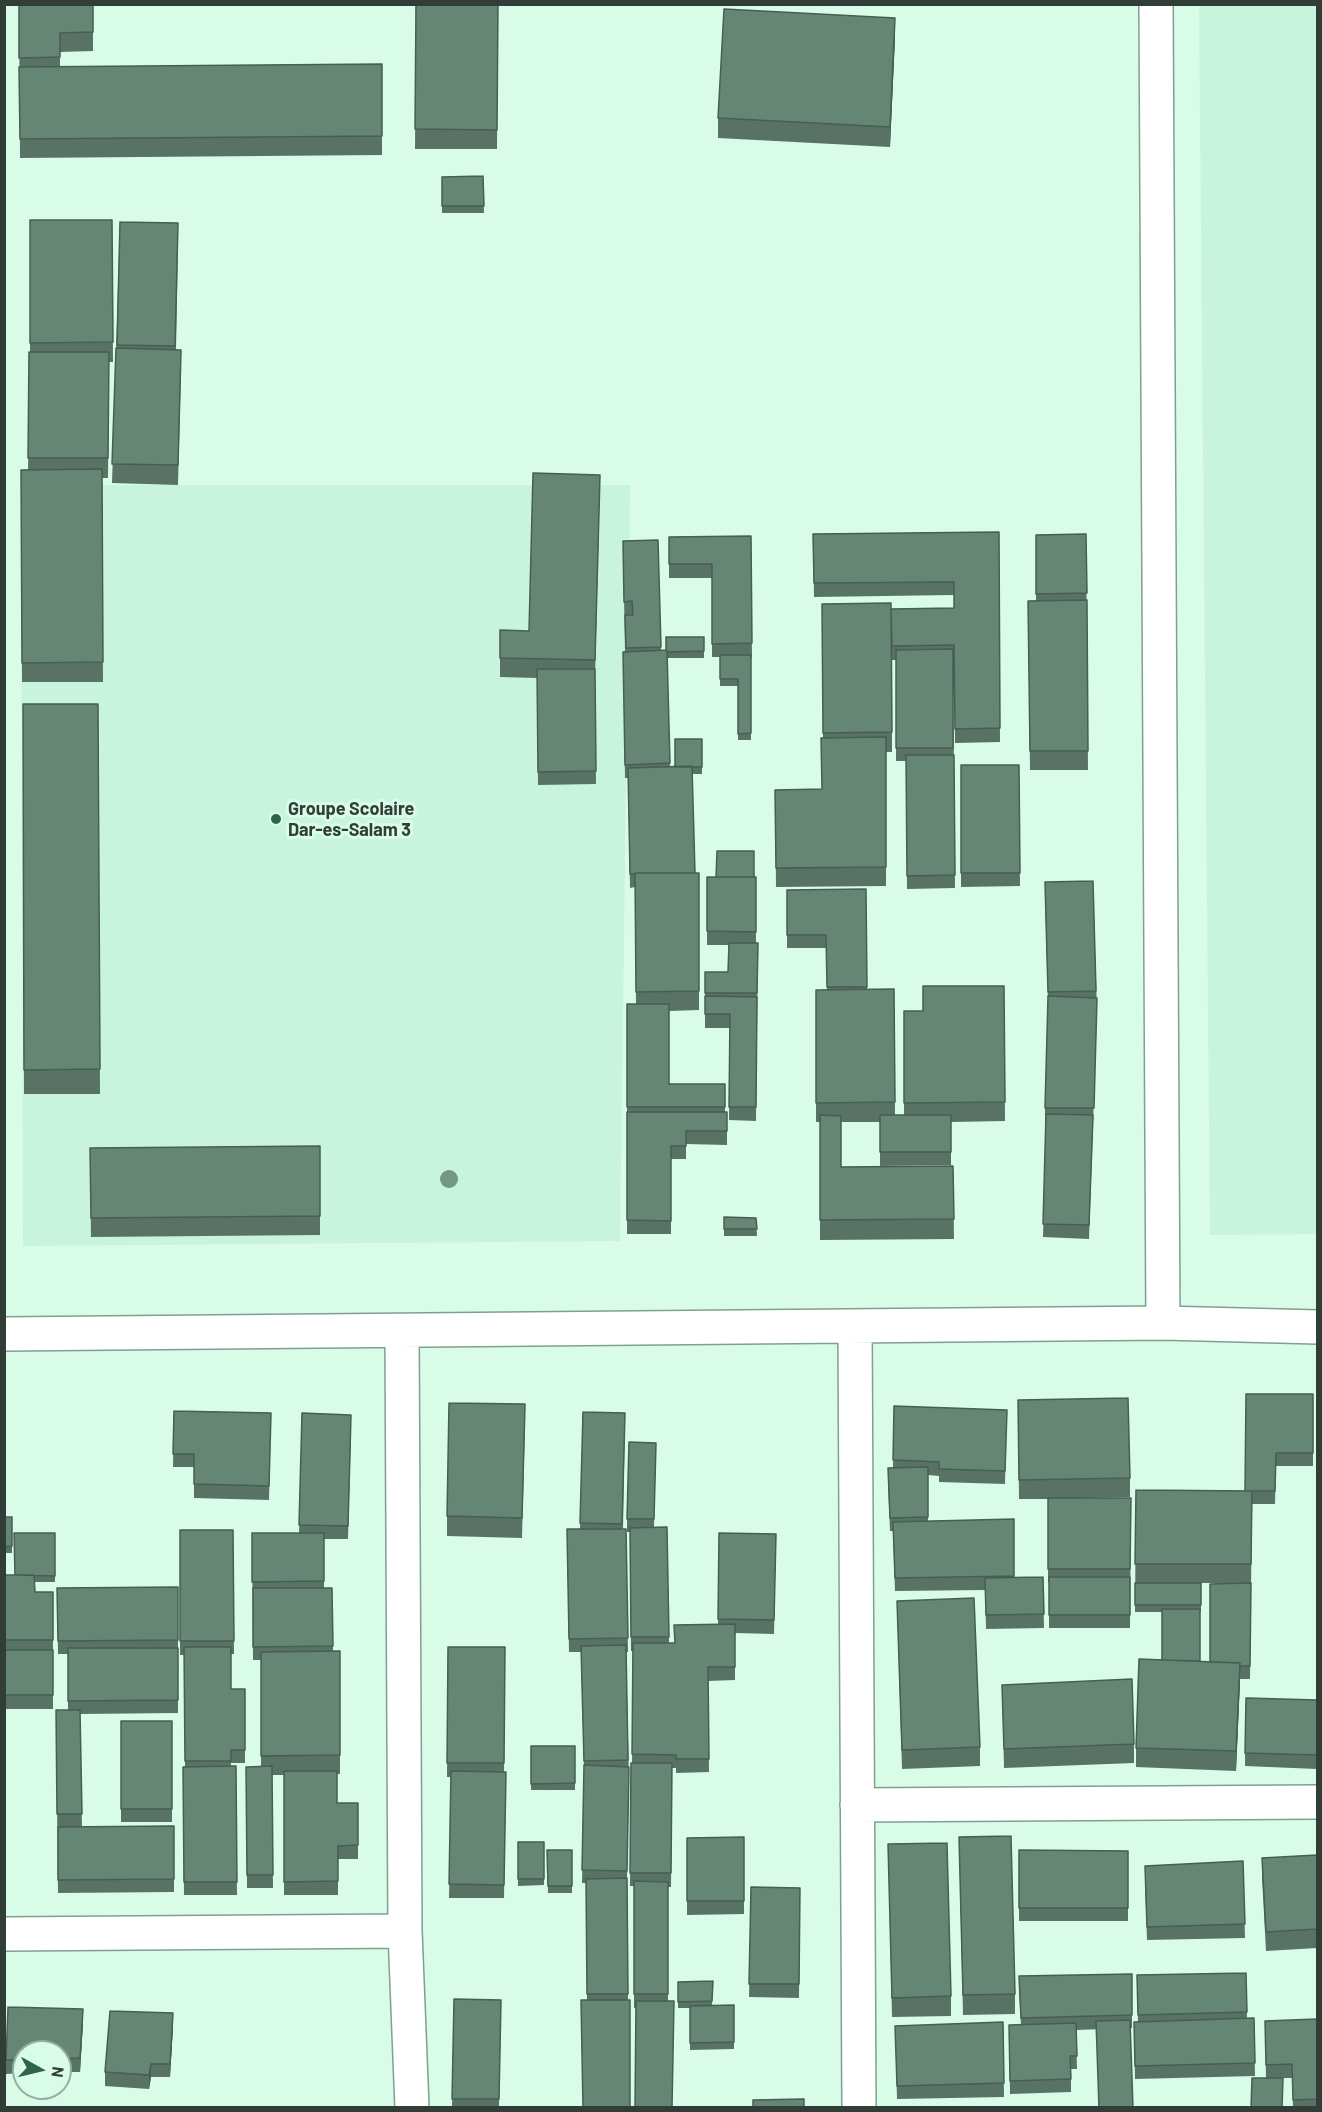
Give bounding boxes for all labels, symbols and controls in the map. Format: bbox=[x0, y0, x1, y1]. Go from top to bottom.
place label: Groupe Scolaire Dar-es-Salam 3 bbox=[288, 798, 414, 840]
marker: Groupe Scolaire Dar-es-Salam 3 bbox=[269, 812, 283, 826]
north arrow bbox=[12, 2040, 72, 2100]
text: N bbox=[48, 2066, 68, 2079]

